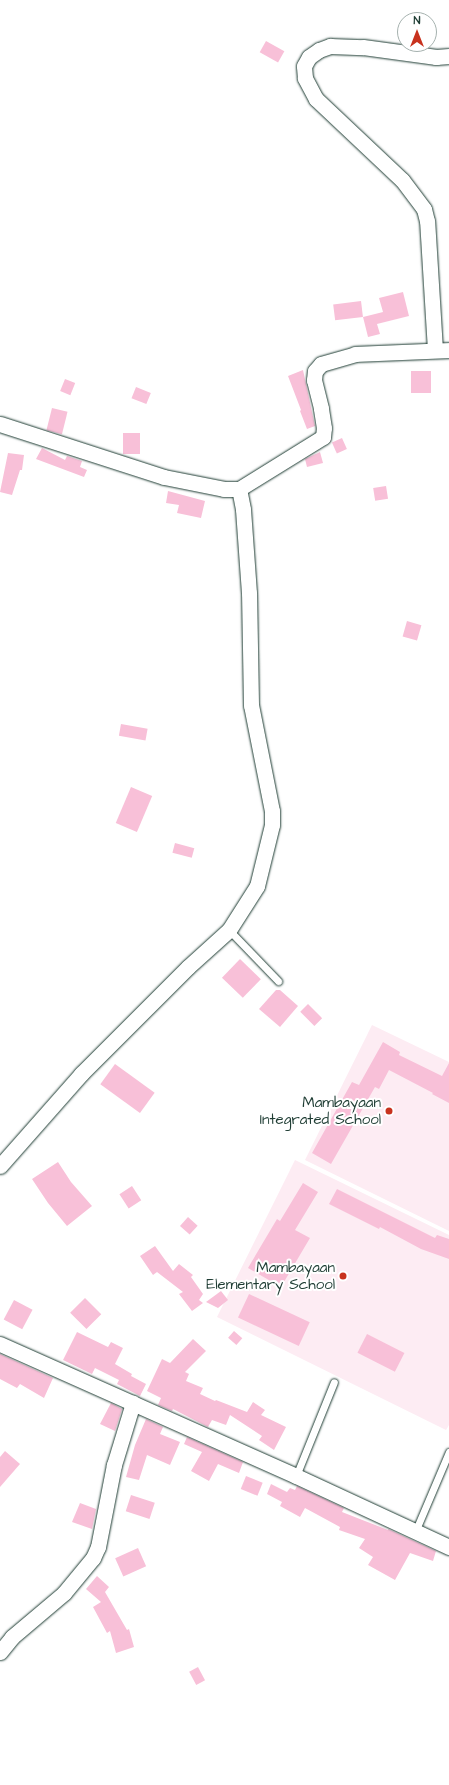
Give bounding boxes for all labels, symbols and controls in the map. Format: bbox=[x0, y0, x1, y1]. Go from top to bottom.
north arrow bbox=[397, 12, 437, 52]
text: N bbox=[414, 13, 420, 28]
place label: Mambayaan Integrated School bbox=[260, 1093, 381, 1128]
marker: Mambayaan Integrated School bbox=[384, 1106, 394, 1116]
place label: Mambayaan Elementary School bbox=[206, 1258, 335, 1293]
marker: Mambayaan Elementary School bbox=[338, 1271, 348, 1281]

